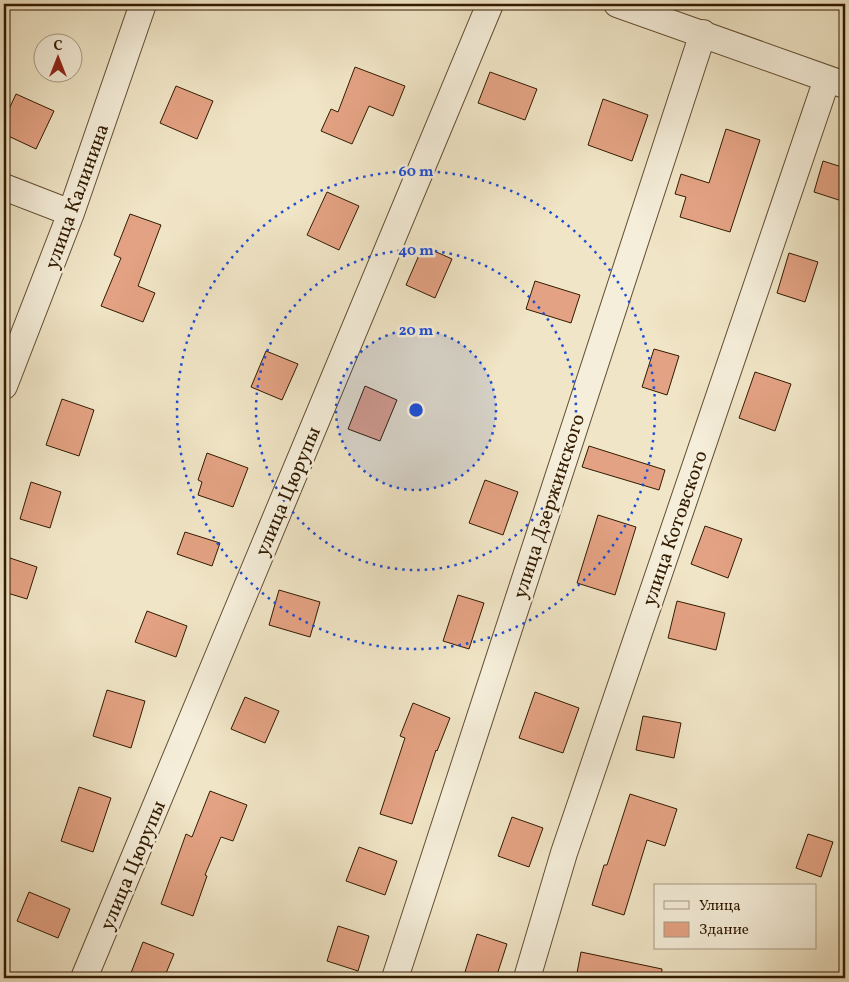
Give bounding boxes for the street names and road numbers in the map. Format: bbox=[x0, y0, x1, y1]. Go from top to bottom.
street label: улица Калинина bbox=[39, 120, 117, 273]
street label: улица Дзержинского bbox=[507, 411, 593, 603]
street label: улица Цюрупы bbox=[249, 423, 329, 561]
street label: улица Котовского bbox=[636, 447, 716, 610]
street label: улица Цюрупы bbox=[94, 797, 174, 935]

